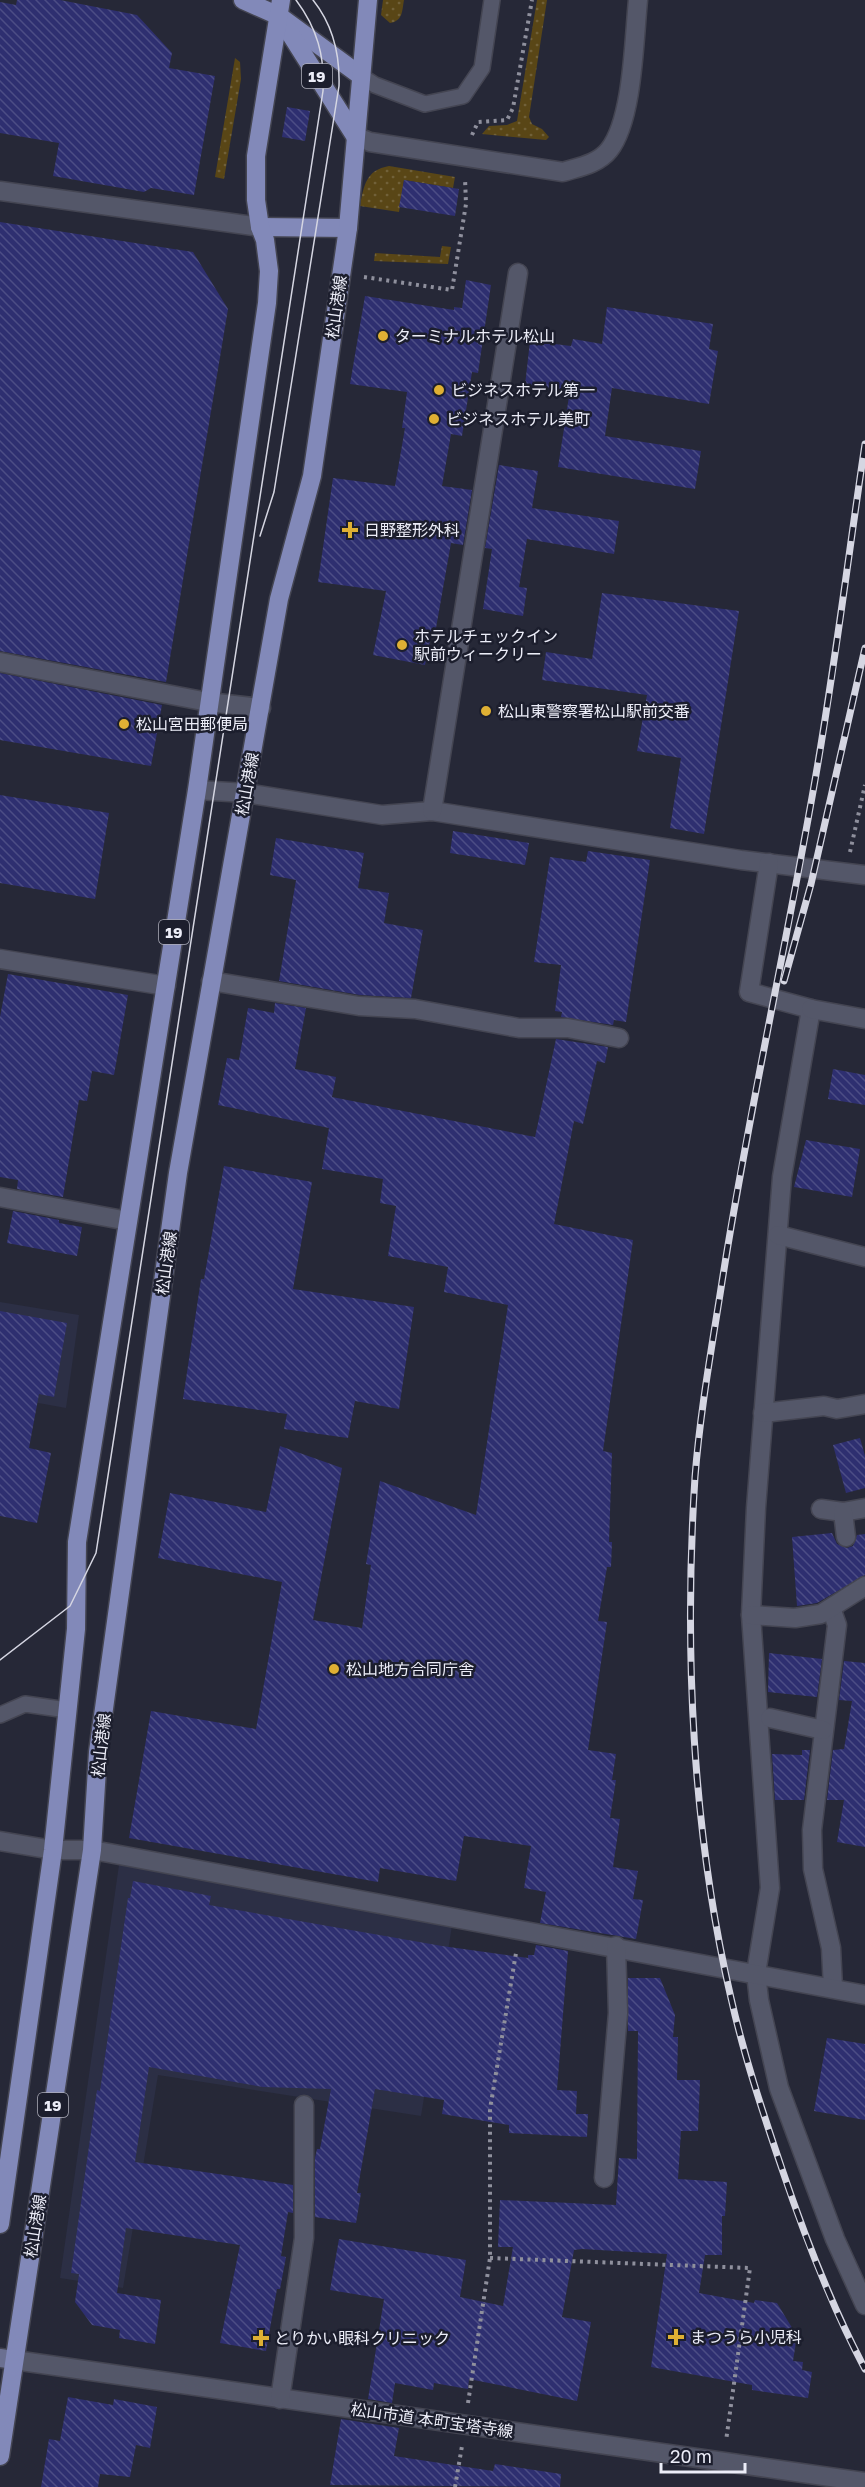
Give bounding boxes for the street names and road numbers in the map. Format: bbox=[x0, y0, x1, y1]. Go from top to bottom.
road number: 19 bbox=[302, 64, 332, 88]
street label: 松山港線 bbox=[322, 274, 350, 340]
street label: 松山港線 bbox=[232, 751, 262, 817]
road number: 19 bbox=[159, 920, 189, 944]
street label: 松山港線 bbox=[152, 1230, 180, 1296]
street label: 松山港線 bbox=[88, 1712, 114, 1778]
road number: 19 bbox=[38, 2093, 68, 2117]
street label: 松山港線 bbox=[20, 2193, 50, 2259]
street label: 松山市道 本町宝塔寺線 bbox=[349, 2399, 515, 2441]

